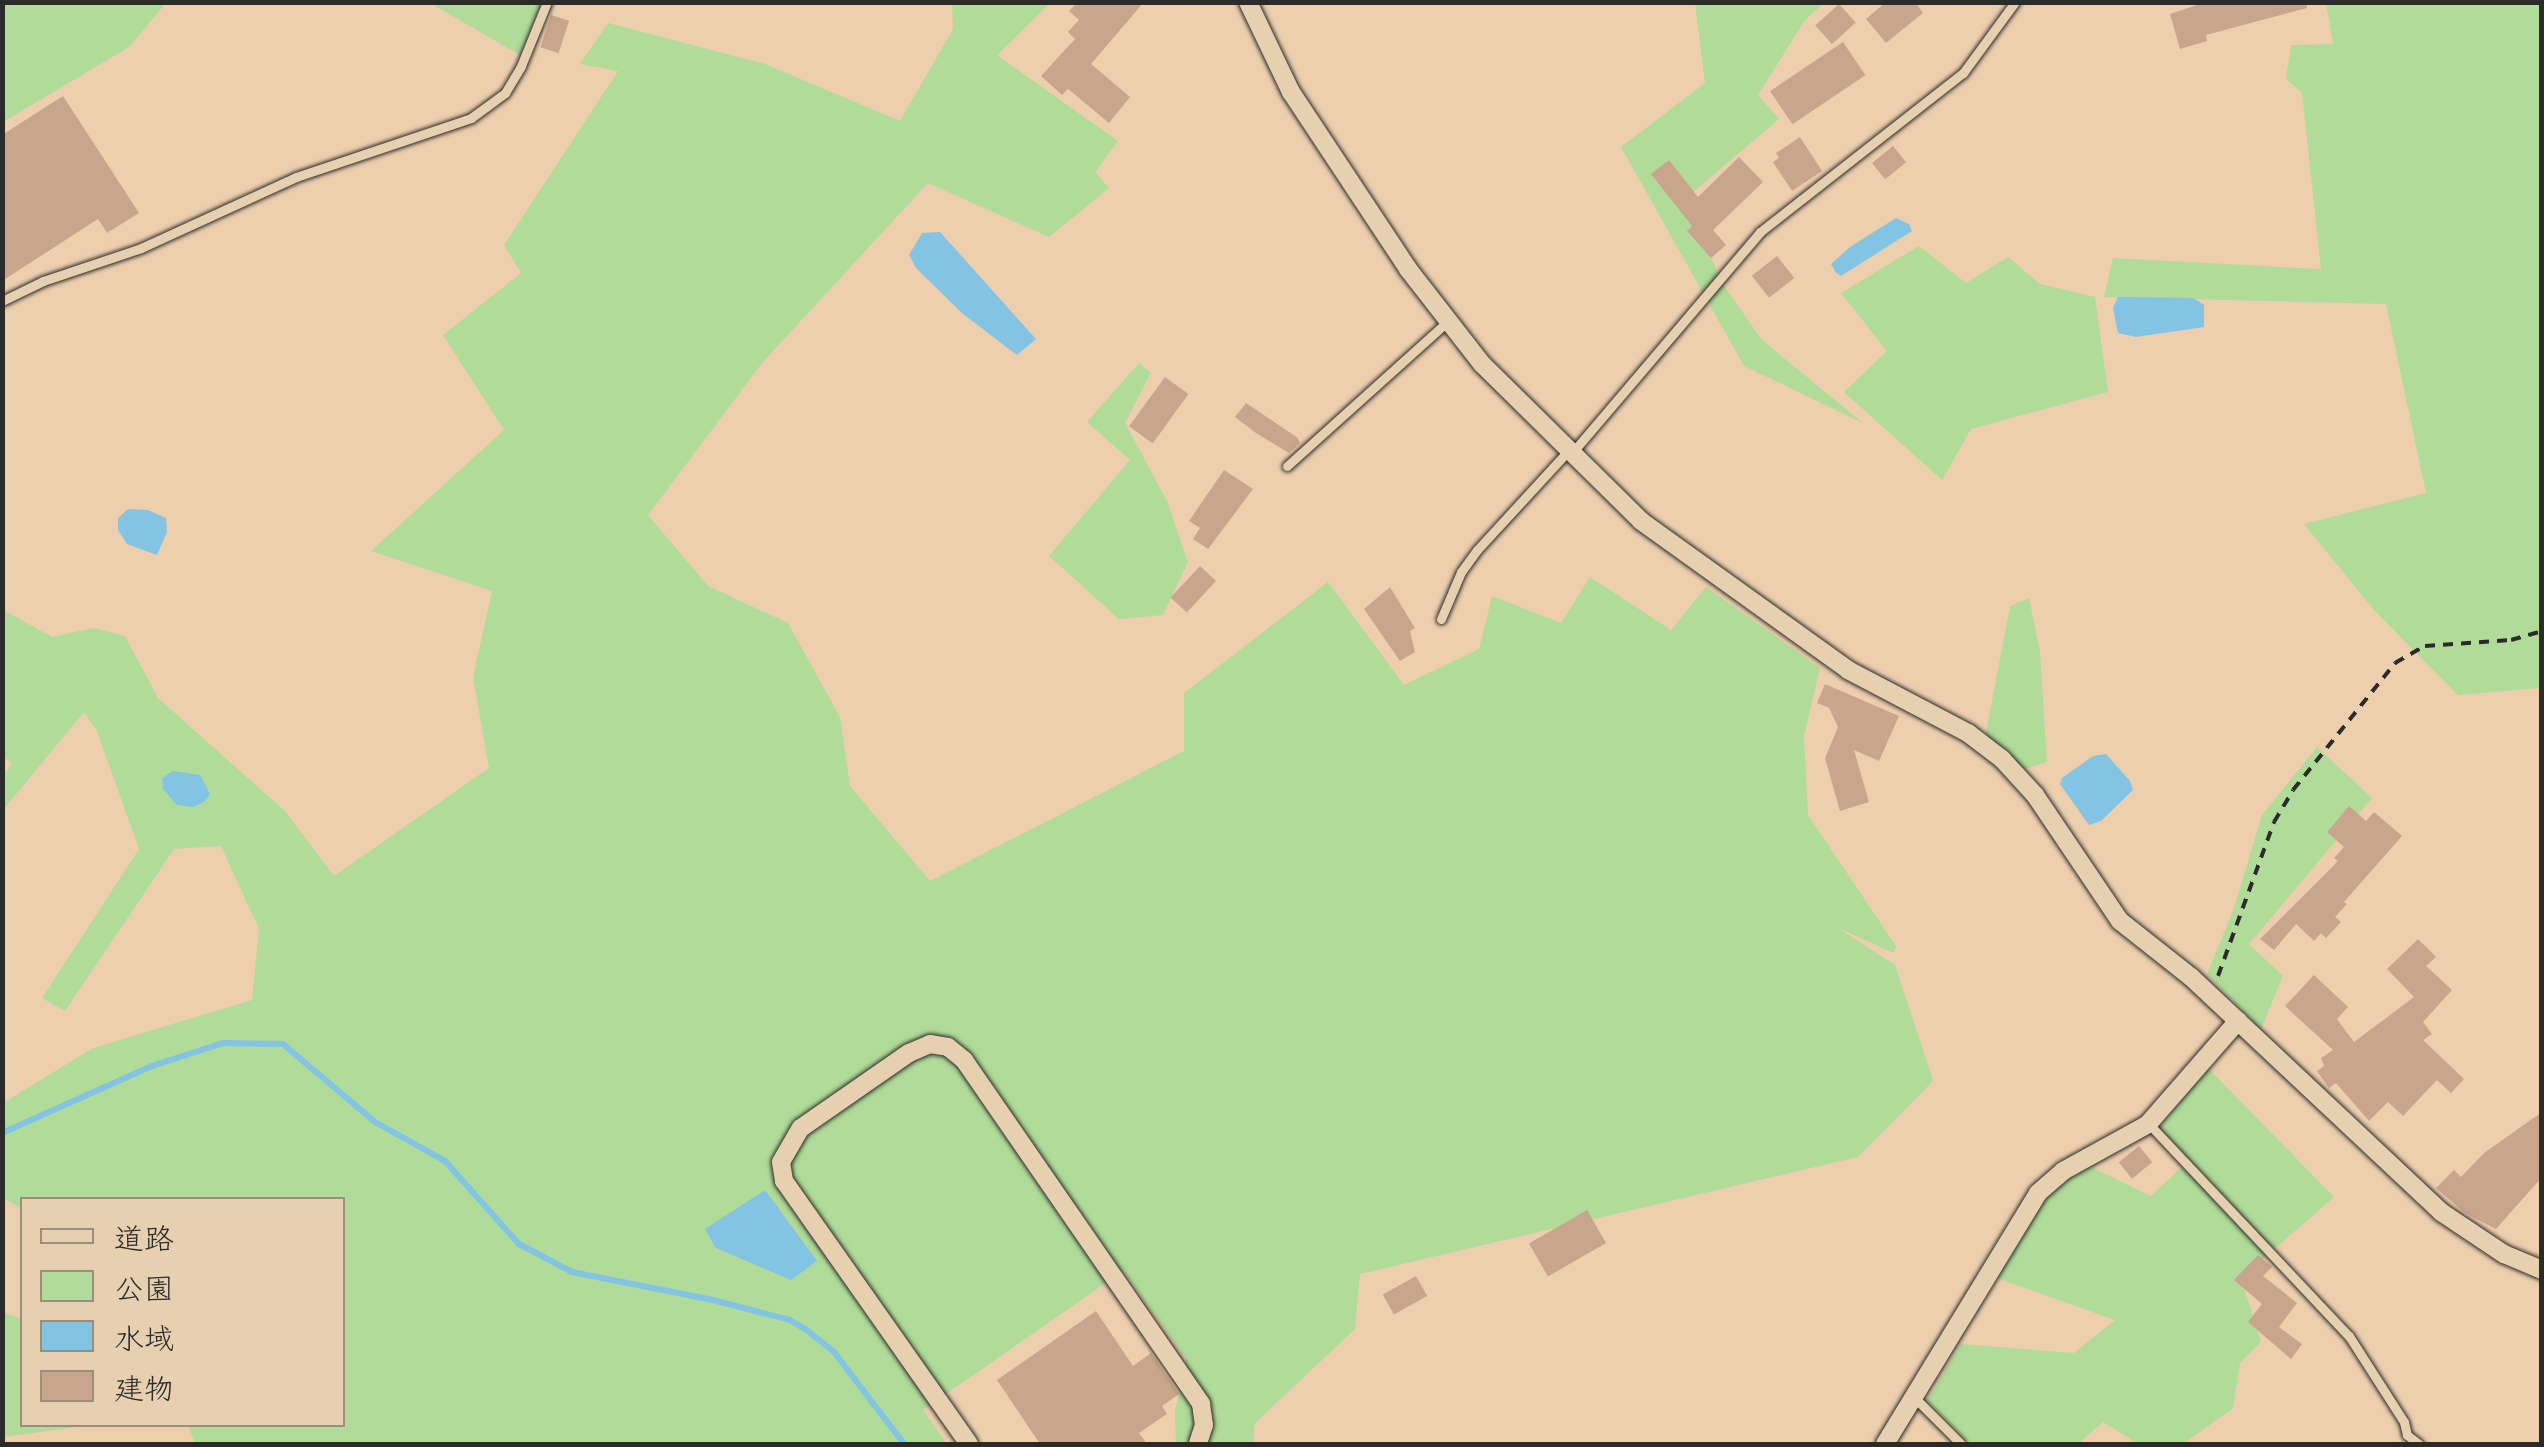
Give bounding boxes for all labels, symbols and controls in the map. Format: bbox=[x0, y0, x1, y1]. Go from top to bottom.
legend bbox=[20, 1197, 345, 1427]
text: 道路 bbox=[114, 1214, 174, 1259]
text: 公園 bbox=[114, 1264, 174, 1309]
text: 水域 bbox=[114, 1314, 174, 1359]
text: 建物 bbox=[114, 1364, 174, 1409]

